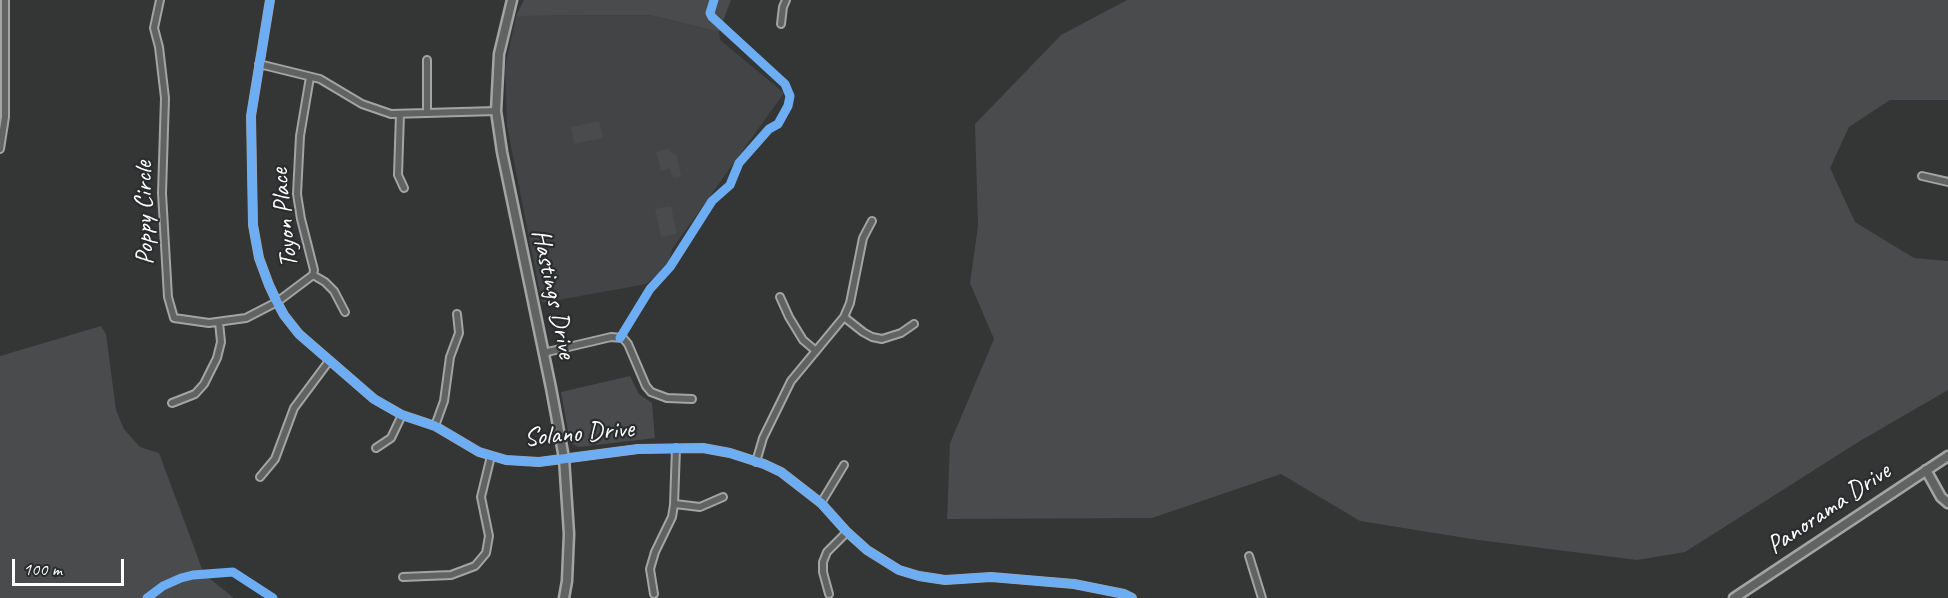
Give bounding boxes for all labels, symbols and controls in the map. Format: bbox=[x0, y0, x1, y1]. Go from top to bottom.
street label: Poppy Circle bbox=[128, 161, 162, 265]
street label: Toyon Place bbox=[264, 167, 306, 269]
street label: Hastings Drive bbox=[524, 227, 582, 361]
street label: Solano Drive bbox=[523, 414, 635, 454]
street label: Panorama Drive bbox=[1761, 456, 1897, 562]
scale bar bbox=[15, 547, 128, 585]
text: 100 m bbox=[23, 558, 62, 580]

